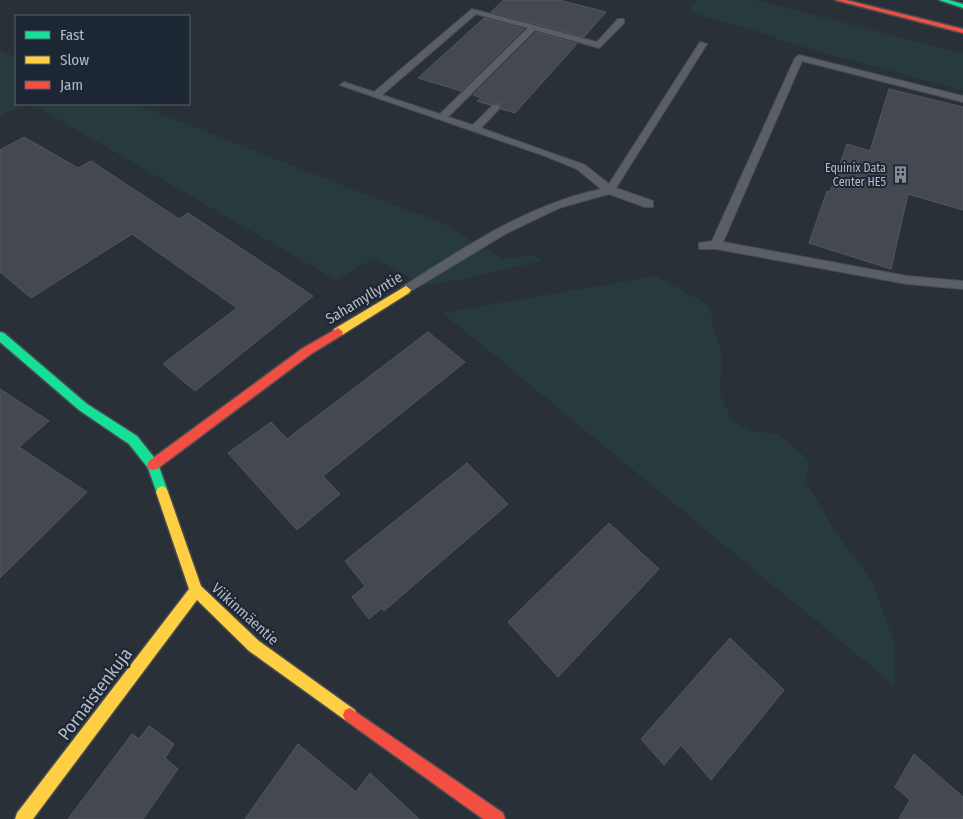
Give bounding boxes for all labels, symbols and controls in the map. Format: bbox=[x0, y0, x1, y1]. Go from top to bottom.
legend bbox=[15, 15, 190, 105]
text: Fast bbox=[60, 26, 84, 44]
text: Slow bbox=[60, 51, 89, 69]
text: Jam bbox=[60, 76, 83, 94]
place label: Equinix Data Center HE5 bbox=[825, 161, 886, 189]
building icon: Equinix Data Center HE5 bbox=[890, 165, 910, 185]
street label: Sahamyllyntie bbox=[322, 268, 406, 328]
street label: Viikinmäentie bbox=[208, 579, 282, 649]
street label: Pornaistenkuja bbox=[53, 643, 137, 745]

